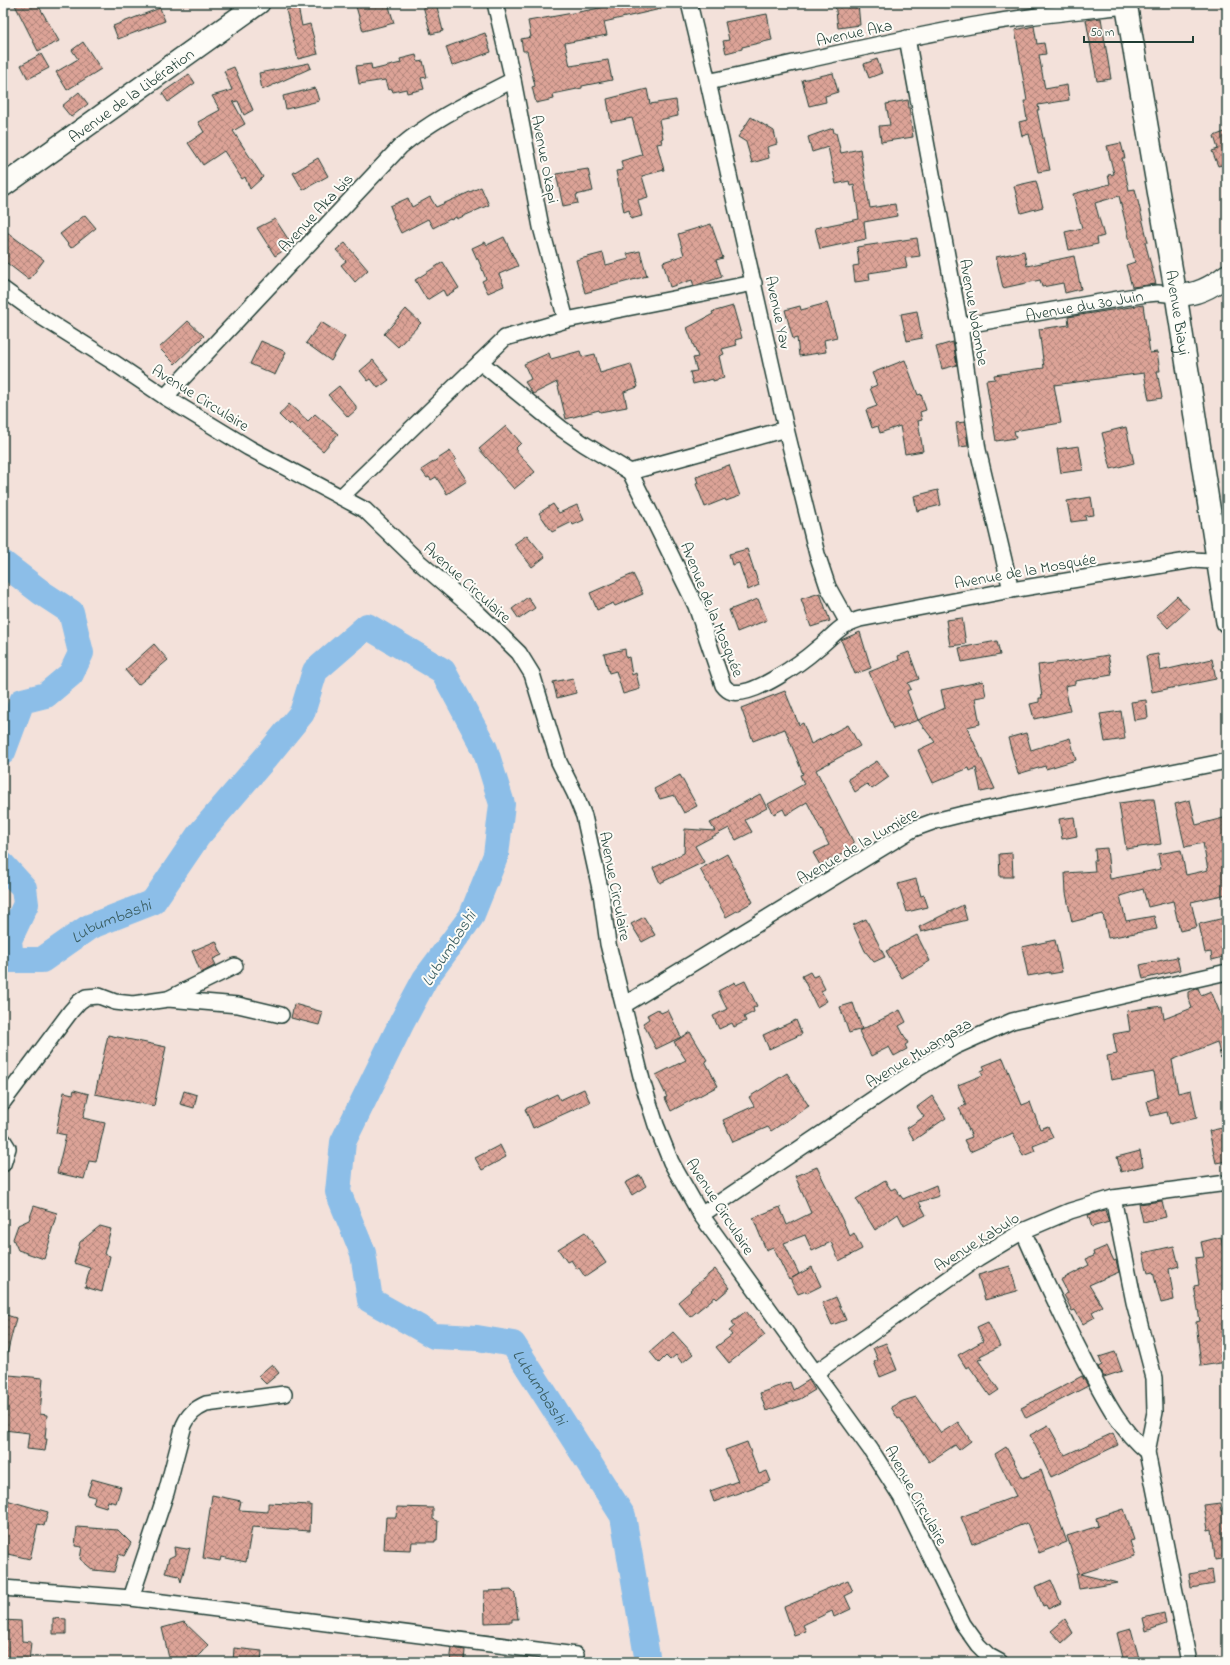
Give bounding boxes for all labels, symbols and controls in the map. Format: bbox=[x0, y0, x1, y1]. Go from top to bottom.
street label: Avenue Aka bbox=[814, 14, 895, 54]
scale bar bbox=[1084, 18, 1193, 44]
text: 50 m bbox=[1090, 24, 1114, 42]
street label: Avenue de la Libération bbox=[64, 43, 200, 150]
street label: Avenue Okapi bbox=[524, 113, 564, 206]
street label: Avenue Aka bis bbox=[273, 168, 360, 258]
street label: Avenue Ndombe bbox=[952, 257, 994, 368]
street label: Avenue Biayi bbox=[1158, 268, 1195, 357]
street label: Avenue Yav bbox=[758, 274, 797, 352]
street label: Avenue du 30 Juin bbox=[1024, 285, 1145, 329]
street label: Avenue Circulaire bbox=[147, 359, 254, 439]
street label: Avenue Circulaire bbox=[417, 537, 517, 630]
street label: Avenue de la Mosquée bbox=[673, 539, 749, 682]
street label: Avenue de la Mosquée bbox=[953, 548, 1099, 596]
street label: Avenue de la Lumière bbox=[793, 802, 924, 891]
street label: Avenue Circulaire bbox=[592, 830, 637, 944]
water label: Lubumbashi bbox=[66, 892, 157, 950]
water label: Lubumbashi bbox=[415, 904, 484, 992]
street label: Avenue Mwangaza bbox=[862, 1013, 977, 1095]
street label: Avenue Circulaire bbox=[679, 1154, 760, 1261]
street label: Avenue Kabulo bbox=[930, 1207, 1024, 1279]
water label: Lubumbashi bbox=[506, 1345, 574, 1432]
street label: Avenue Circulaire bbox=[878, 1442, 953, 1551]

